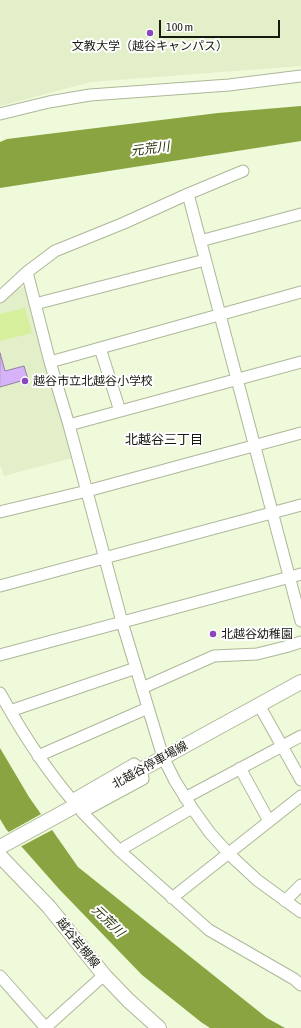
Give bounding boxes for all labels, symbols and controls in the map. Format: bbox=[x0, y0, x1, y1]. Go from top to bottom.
scale bar bbox=[161, 12, 282, 38]
text: 100 m bbox=[166, 20, 193, 34]
marker: 文教大学（越谷キャンパス） bbox=[145, 28, 155, 38]
place label: 文教大学（越谷キャンパス） bbox=[72, 39, 228, 53]
water label: 元荒川 bbox=[130, 139, 170, 159]
place label: 越谷市立北越谷小学校 bbox=[33, 374, 153, 388]
marker: 越谷市立北越谷小学校 bbox=[20, 376, 30, 386]
district label: 北越谷三丁目 bbox=[125, 432, 203, 448]
place label: 北越谷幼稚園 bbox=[221, 627, 293, 641]
marker: 北越谷幼稚園 bbox=[208, 629, 218, 639]
street label: 北越谷停車場線 bbox=[110, 738, 190, 792]
water label: 元荒川 bbox=[89, 902, 127, 940]
street label: 越谷岩槻線 bbox=[54, 915, 102, 971]

